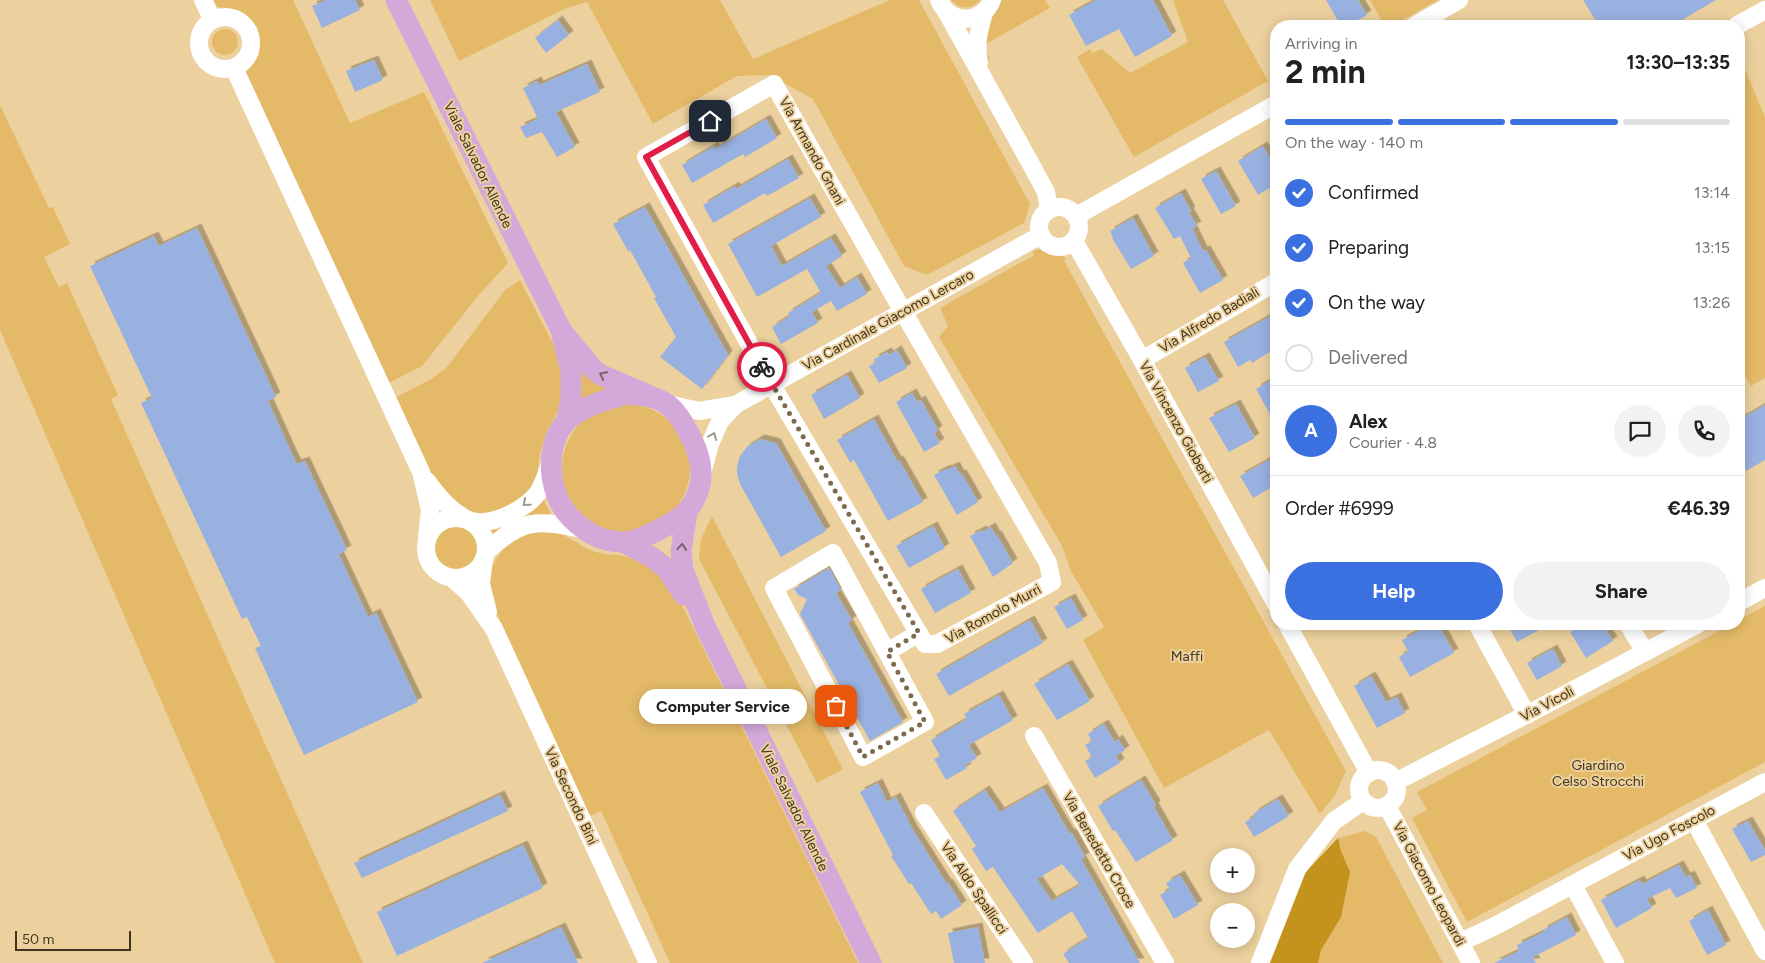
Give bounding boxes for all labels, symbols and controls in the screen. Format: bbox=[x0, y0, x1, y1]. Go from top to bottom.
text: Arriving in bbox=[1285, 34, 1357, 53]
text: 13:30–13:35 bbox=[1626, 51, 1730, 74]
text: 2 min bbox=[1285, 53, 1366, 91]
street label: Via Armando Gnani bbox=[775, 94, 849, 208]
street label: Viale Salvador Allende bbox=[440, 99, 516, 231]
pin bbox=[689, 100, 731, 142]
icon: home bbox=[696, 107, 724, 135]
text: On the way · 140 m bbox=[1285, 133, 1423, 152]
icon: check bbox=[1285, 179, 1313, 207]
text: Confirmed bbox=[1328, 181, 1419, 204]
text: 13:14 bbox=[1694, 183, 1730, 202]
icon: check bbox=[1285, 234, 1313, 262]
text: Preparing bbox=[1328, 236, 1409, 259]
text: 13:15 bbox=[1695, 238, 1730, 257]
street label: Via Cardinale Giacomo Lercaro bbox=[799, 266, 977, 374]
street label: Via Alfredo Badiali bbox=[1156, 283, 1262, 357]
icon: check bbox=[1285, 289, 1313, 317]
text: On the way bbox=[1328, 291, 1425, 314]
text: 13:26 bbox=[1693, 293, 1730, 312]
courier bbox=[737, 342, 787, 392]
text: Delivered bbox=[1328, 346, 1408, 369]
icon: bike bbox=[748, 353, 776, 381]
street label: Via Vincenzo Gioberti bbox=[1135, 358, 1217, 486]
one-way arrow bbox=[600, 371, 609, 381]
button: chat bbox=[1614, 405, 1666, 457]
button: phone bbox=[1678, 405, 1730, 457]
text: Alex bbox=[1349, 410, 1388, 433]
text: A bbox=[1304, 419, 1318, 442]
one-way arrow bbox=[707, 432, 718, 441]
text: Courier · 4.8 bbox=[1349, 433, 1437, 452]
text: Order #6999 bbox=[1285, 497, 1394, 520]
text: €46.39 bbox=[1667, 497, 1730, 520]
one-way arrow bbox=[523, 498, 532, 506]
one-way arrow bbox=[676, 542, 687, 550]
button: Help bbox=[1285, 562, 1503, 620]
button: Share bbox=[1513, 562, 1730, 620]
street label: Via Romolo Murri bbox=[942, 581, 1044, 647]
park label: Maffi bbox=[1171, 648, 1203, 665]
street label: Via Vicoli bbox=[1517, 683, 1577, 725]
pin bbox=[815, 685, 857, 727]
callout: Computer Service bbox=[638, 688, 806, 724]
icon: bag bbox=[822, 692, 850, 720]
text: Computer Service bbox=[656, 697, 790, 716]
street label: Viale Salvador Allende bbox=[756, 742, 832, 874]
street label: Via Secondo Bini bbox=[541, 744, 601, 848]
park label: Giardino Celso Strocchi bbox=[1552, 757, 1644, 790]
street label: Via Benedetto Croce bbox=[1059, 789, 1139, 911]
street label: Via Ugo Foscolo bbox=[1620, 801, 1718, 865]
street label: Via Giacomo Leopardi bbox=[1389, 819, 1469, 949]
street label: Via Aldo Spallicci bbox=[937, 839, 1011, 937]
map controls bbox=[1210, 848, 1255, 948]
button: + bbox=[1210, 848, 1255, 893]
button: − bbox=[1210, 903, 1255, 948]
scale bar bbox=[15, 928, 131, 951]
text: 50 m bbox=[22, 931, 54, 948]

